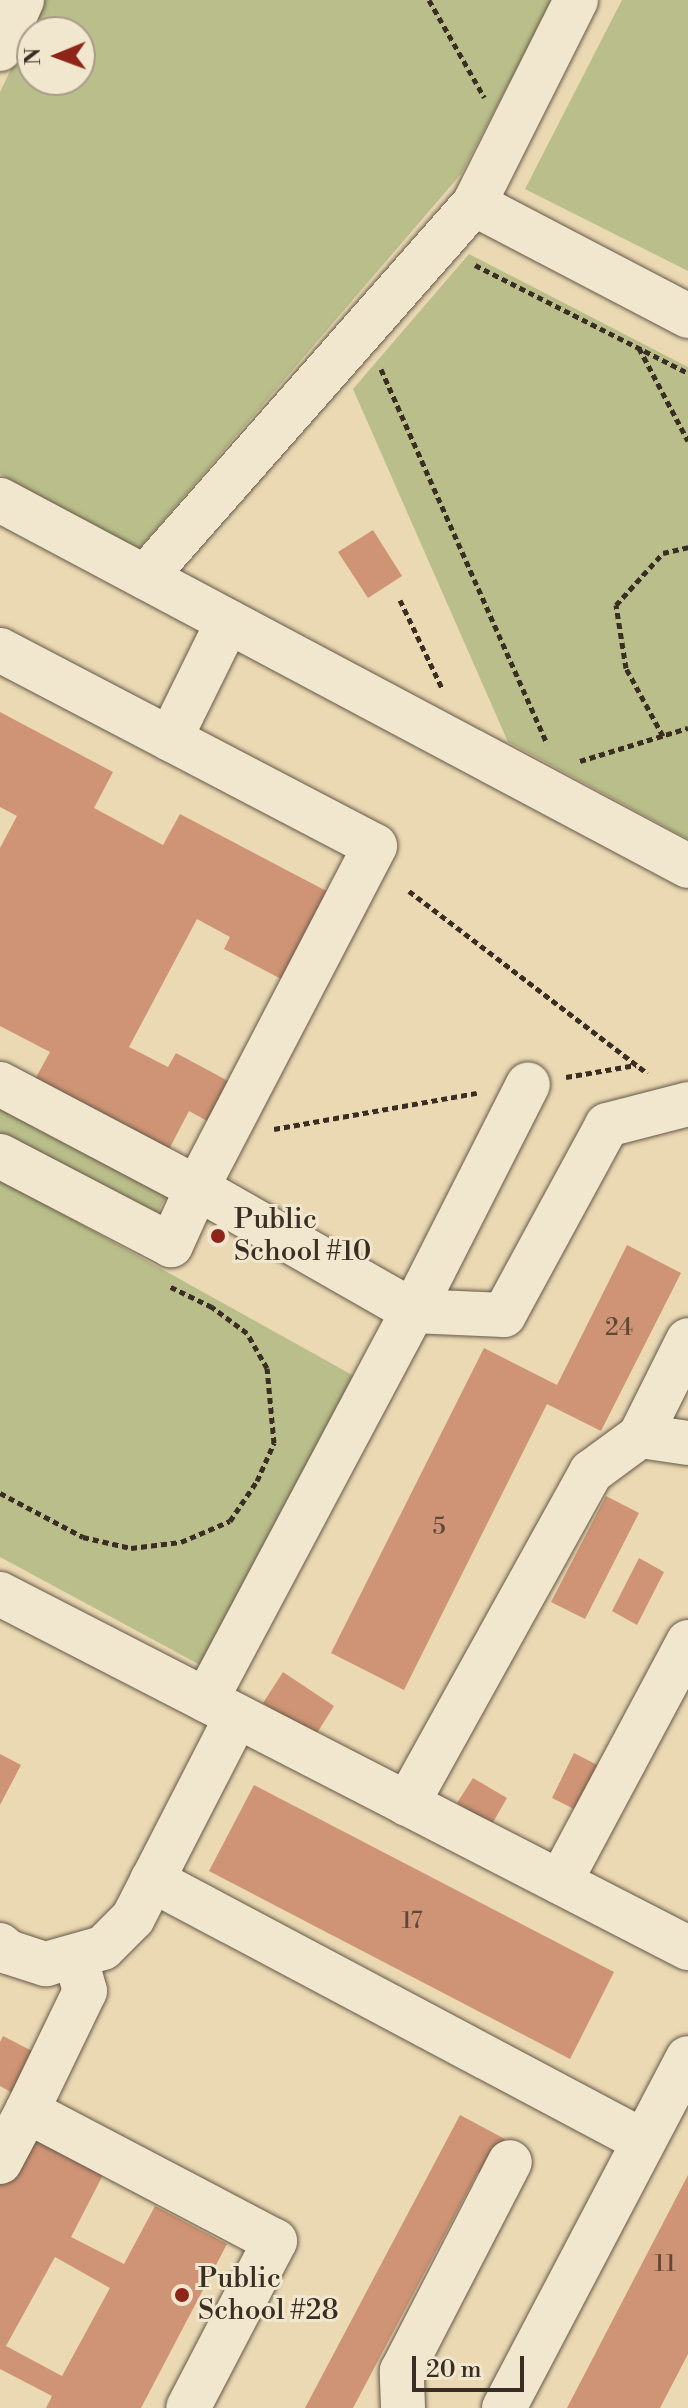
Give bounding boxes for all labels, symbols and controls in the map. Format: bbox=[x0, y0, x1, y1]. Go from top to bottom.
north arrow bbox=[16, 16, 96, 96]
text: N bbox=[20, 47, 47, 65]
place label: Public School #10 bbox=[234, 1203, 371, 1269]
marker: Public School #10 bbox=[209, 1227, 227, 1245]
house number: 24 bbox=[605, 1315, 633, 1343]
house number: 5 bbox=[432, 1514, 446, 1542]
house number: 17 bbox=[401, 1908, 423, 1936]
house number: 11 bbox=[654, 2251, 676, 2279]
place label: Public School #28 bbox=[198, 2262, 339, 2328]
marker: Public School #28 bbox=[173, 2286, 191, 2304]
scale bar bbox=[416, 2340, 528, 2390]
text: 20 m bbox=[426, 2355, 482, 2385]

